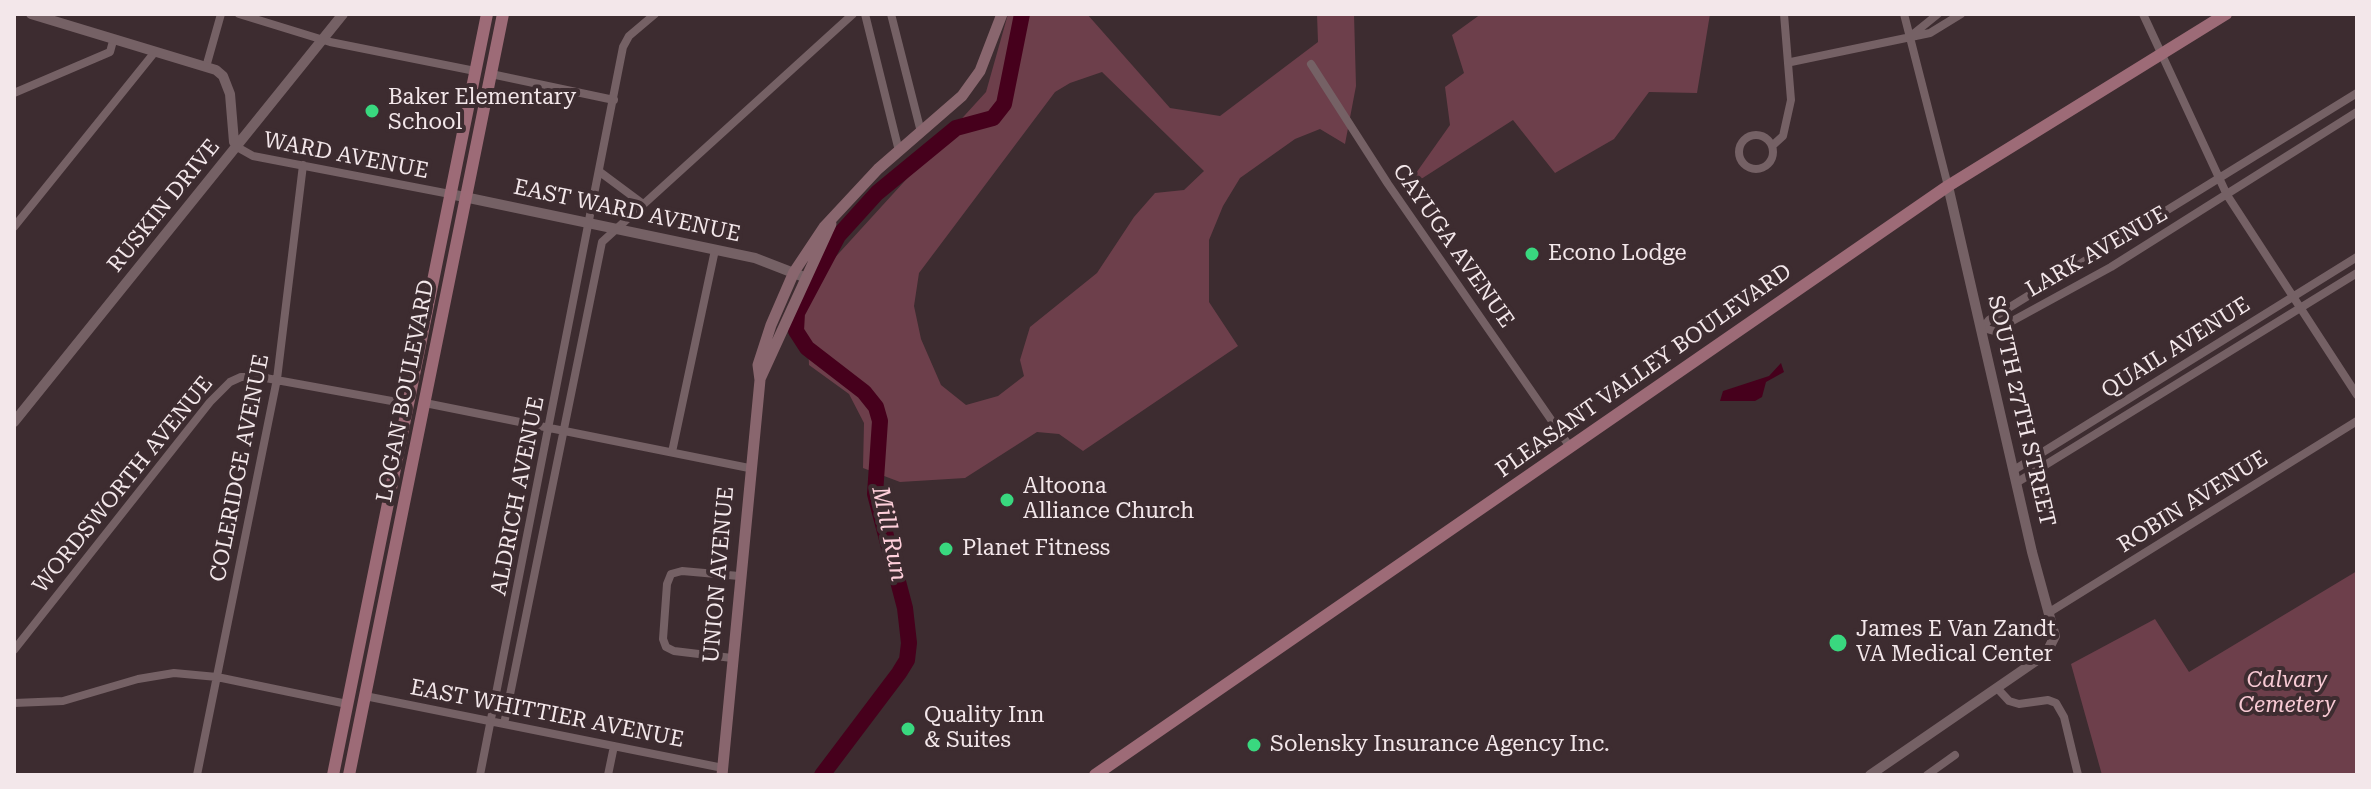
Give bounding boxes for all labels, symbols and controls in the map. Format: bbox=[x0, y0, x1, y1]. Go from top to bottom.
place label: Baker Elementary School bbox=[388, 85, 576, 136]
marker: Baker Elementary School bbox=[363, 102, 381, 120]
street label: WARD AVENUE bbox=[261, 127, 431, 185]
street label: RUSKIN DRIVE bbox=[102, 134, 226, 278]
street label: CAYUGA AVENUE bbox=[1387, 159, 1519, 333]
street label: EAST WARD AVENUE bbox=[511, 174, 743, 248]
street label: LARK AVENUE bbox=[2022, 201, 2172, 303]
place label: Econo Lodge bbox=[1548, 241, 1687, 267]
marker: Econo Lodge bbox=[1523, 245, 1541, 263]
street label: PLEASANT VALLEY BOULEVARD bbox=[1491, 258, 1797, 484]
street label: LOGAN BOULEVARD bbox=[371, 278, 441, 504]
street label: QUAIL AVENUE bbox=[2097, 292, 2255, 404]
street label: SOUTH 27TH STREET bbox=[1982, 293, 2060, 529]
street label: COLERIDGE AVENUE bbox=[205, 352, 275, 584]
street label: WORDSWORTH AVENUE bbox=[27, 371, 219, 599]
street label: ALDRICH AVENUE bbox=[486, 394, 550, 598]
street label: ROBIN AVENUE bbox=[2113, 445, 2273, 559]
place label: Altoona Alliance Church bbox=[1023, 474, 1194, 526]
water label: Mill Run bbox=[865, 484, 913, 584]
street label: UNION AVENUE bbox=[698, 486, 740, 664]
marker: Altoona Alliance Church bbox=[998, 491, 1016, 509]
place label: Planet Fitness bbox=[962, 536, 1110, 562]
marker: Planet Fitness bbox=[937, 540, 955, 558]
place label: James E Van Zandt VA Medical Center bbox=[1856, 617, 2056, 668]
marker: James E Van Zandt VA Medical Center bbox=[1827, 632, 1849, 654]
park label: Calvary Cemetery bbox=[2238, 668, 2336, 720]
street label: EAST WHITTIER AVENUE bbox=[408, 674, 686, 754]
place label: Quality Inn & Suites bbox=[924, 703, 1045, 754]
marker: Quality Inn & Suites bbox=[899, 720, 917, 738]
place label: Solensky Insurance Agency Inc. bbox=[1270, 732, 1610, 758]
marker: Solensky Insurance Agency Inc. bbox=[1245, 736, 1263, 754]

